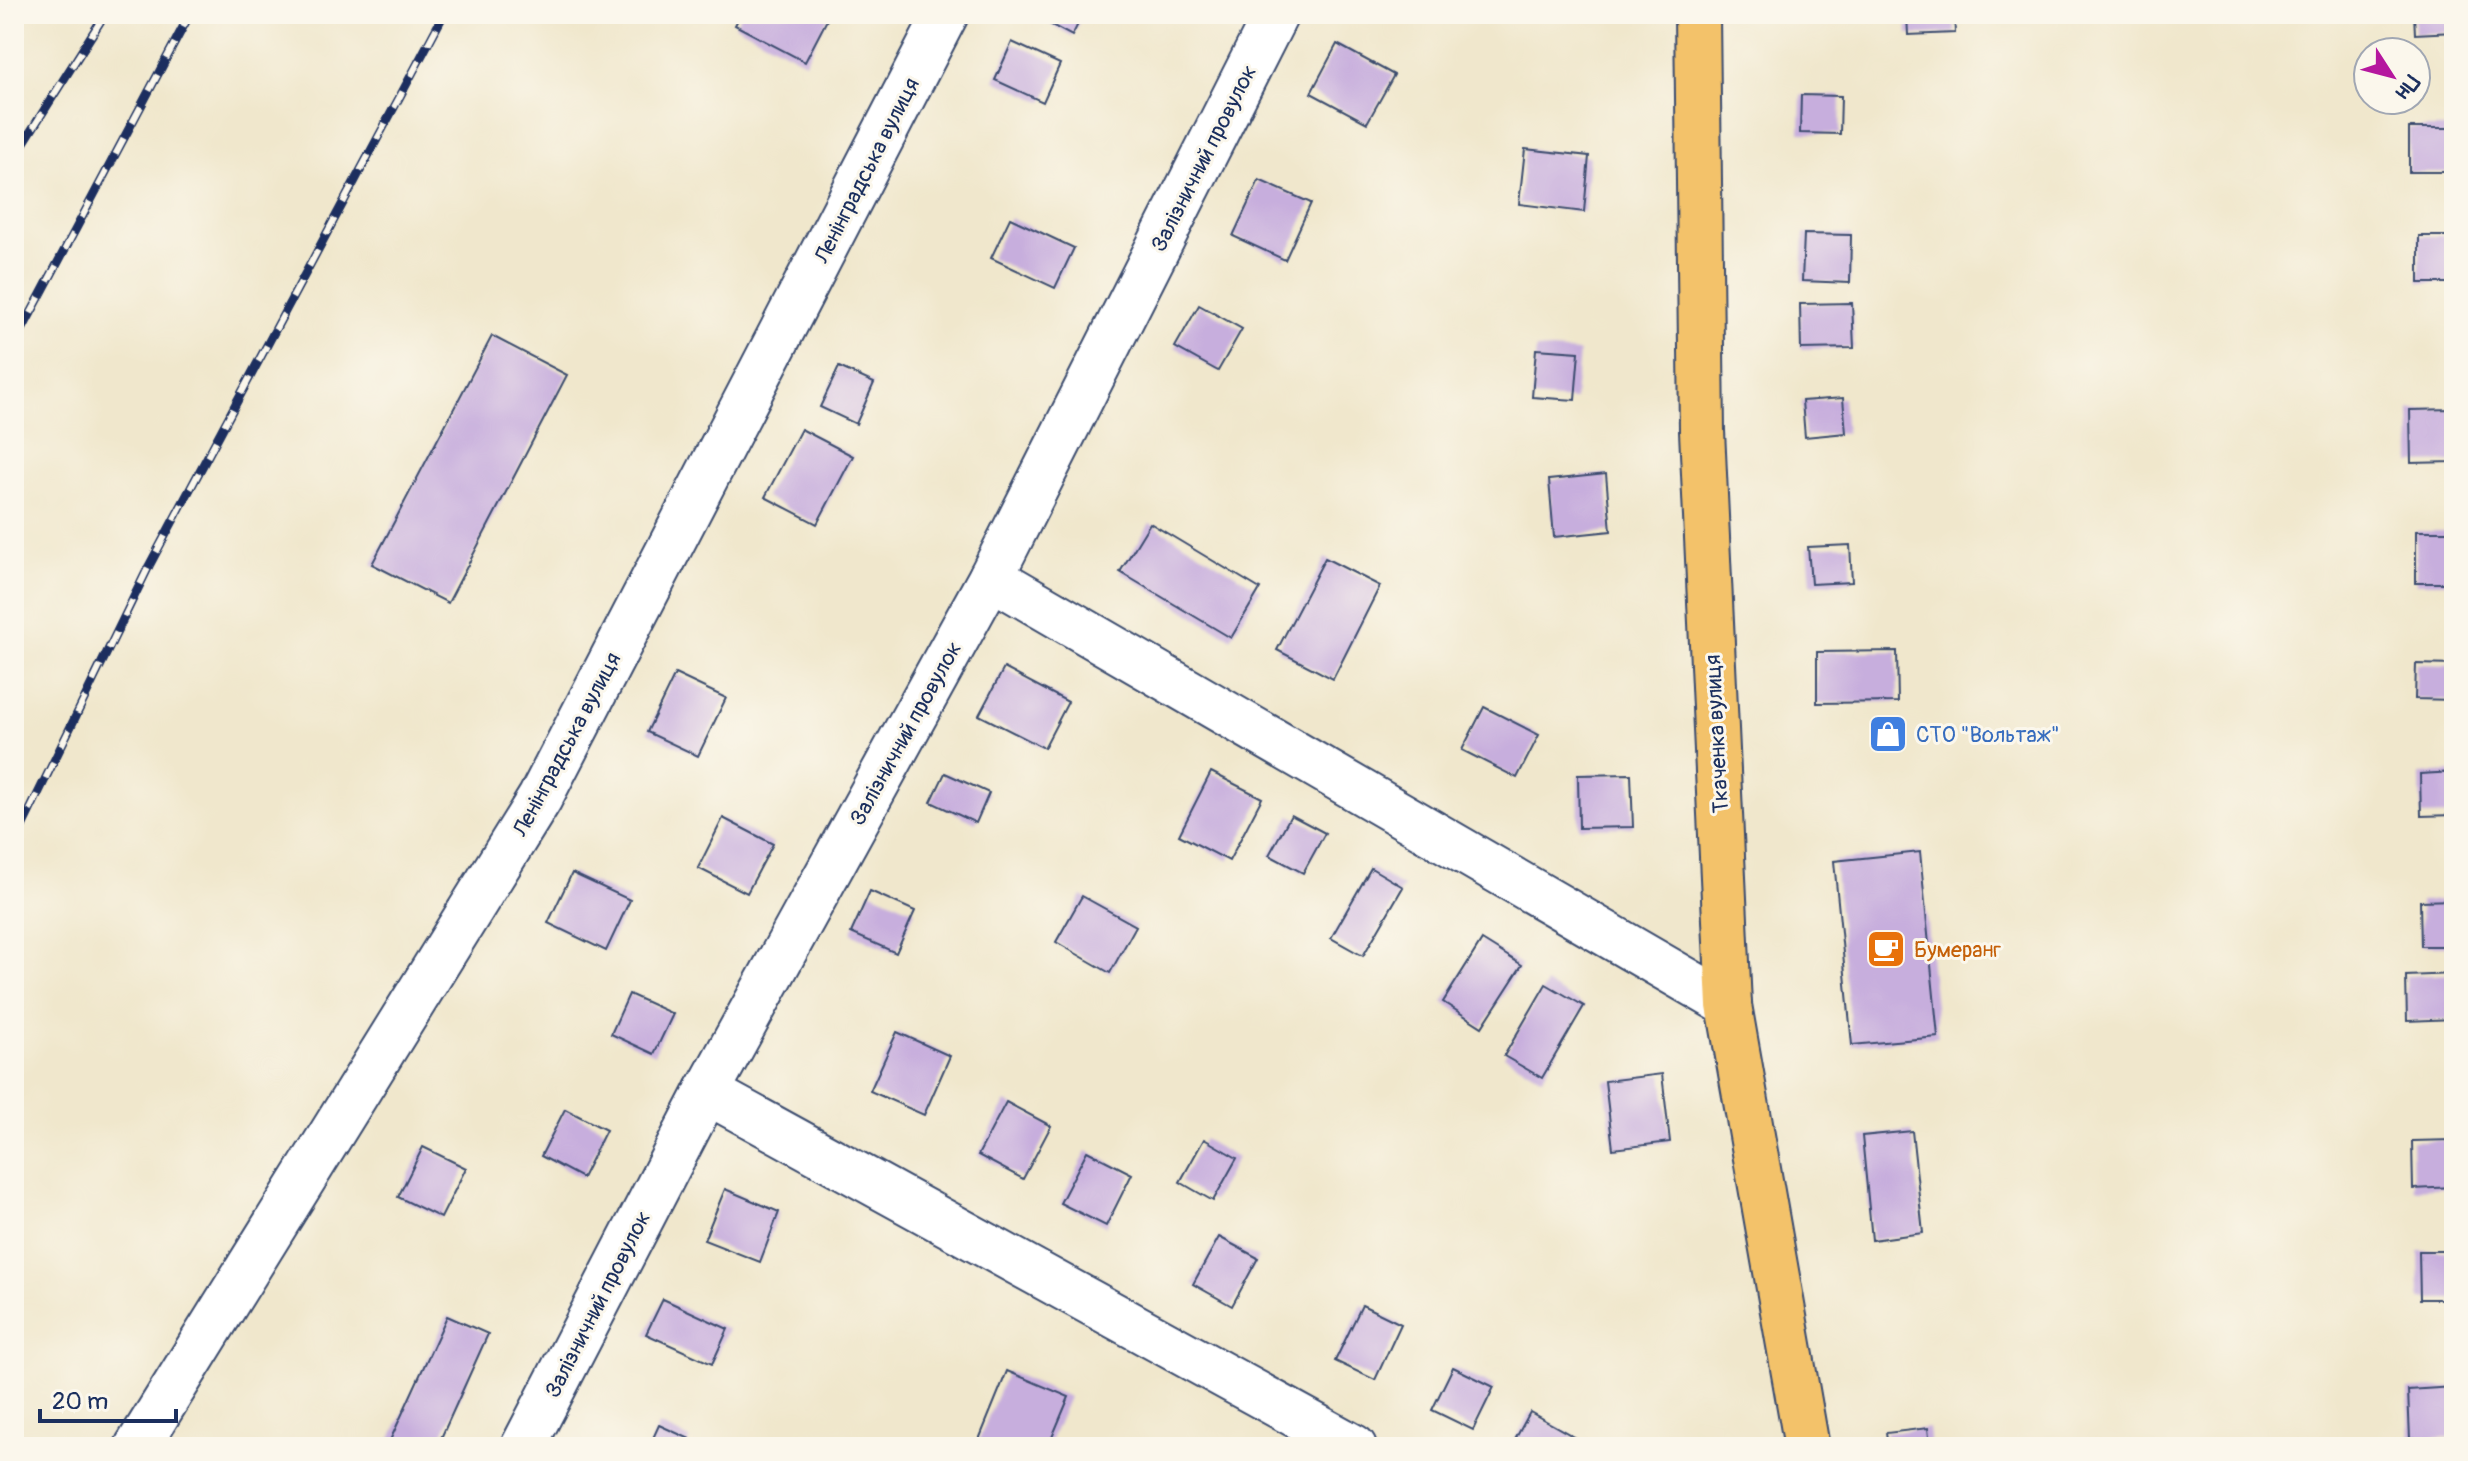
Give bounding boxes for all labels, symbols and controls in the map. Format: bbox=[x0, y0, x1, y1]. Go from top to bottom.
north arrow bbox=[2352, 36, 2432, 116]
street label: Залізничний провулок bbox=[1145, 60, 1263, 257]
text: Пн bbox=[2389, 69, 2426, 105]
street label: Ленінградська вулиця bbox=[808, 73, 926, 269]
street label: Залізничний провулок bbox=[844, 637, 968, 830]
street label: Ленінградська вулиця bbox=[506, 648, 627, 842]
street label: Ткаченка вулиця bbox=[1699, 654, 1735, 814]
shop icon: СТО "Вольтаж" bbox=[1867, 713, 1909, 755]
place label: СТО "Вольтаж" bbox=[1916, 721, 2060, 749]
cafe icon: Бумеранг bbox=[1865, 928, 1907, 970]
place label: Бумеранг bbox=[1914, 936, 2002, 964]
street label: Залізничний провулок bbox=[539, 1206, 657, 1403]
scale bar bbox=[40, 1373, 176, 1423]
text: 20 m bbox=[52, 1387, 108, 1416]

